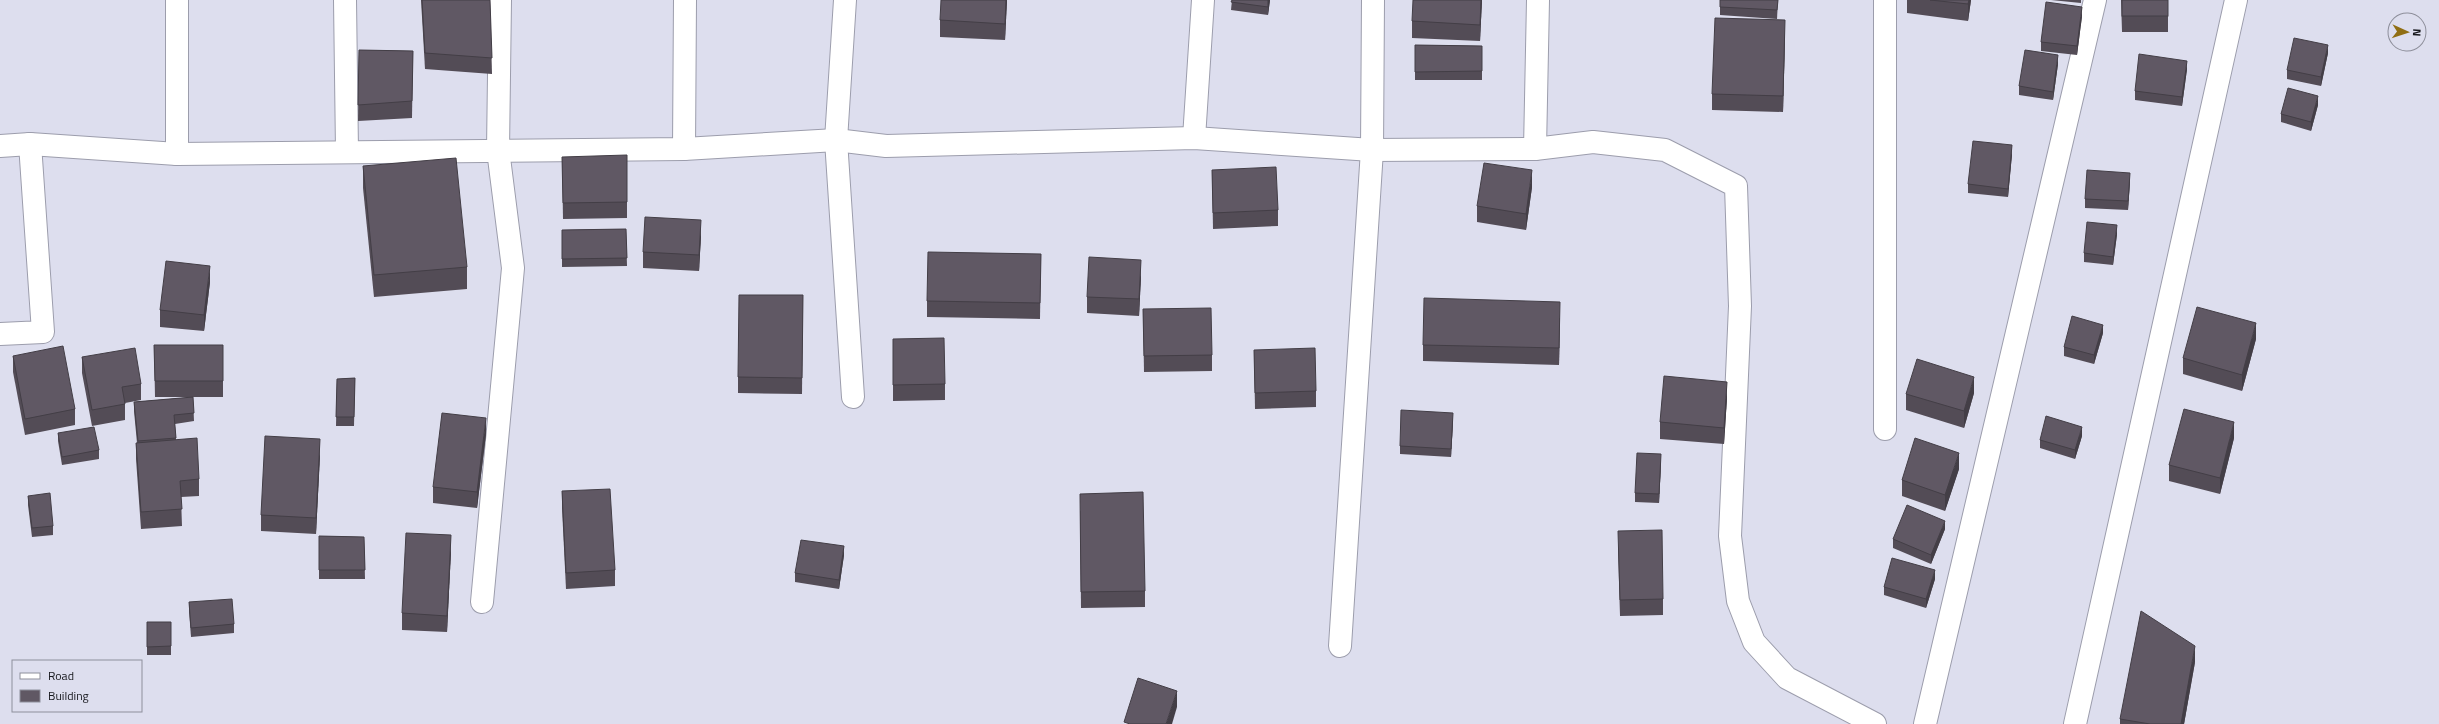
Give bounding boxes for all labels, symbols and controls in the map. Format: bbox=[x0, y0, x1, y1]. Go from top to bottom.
north arrow bbox=[2387, 12, 2427, 52]
text: N bbox=[2409, 28, 2425, 37]
legend bbox=[12, 660, 142, 712]
text: Road bbox=[48, 666, 74, 685]
text: Building bbox=[48, 686, 89, 705]

